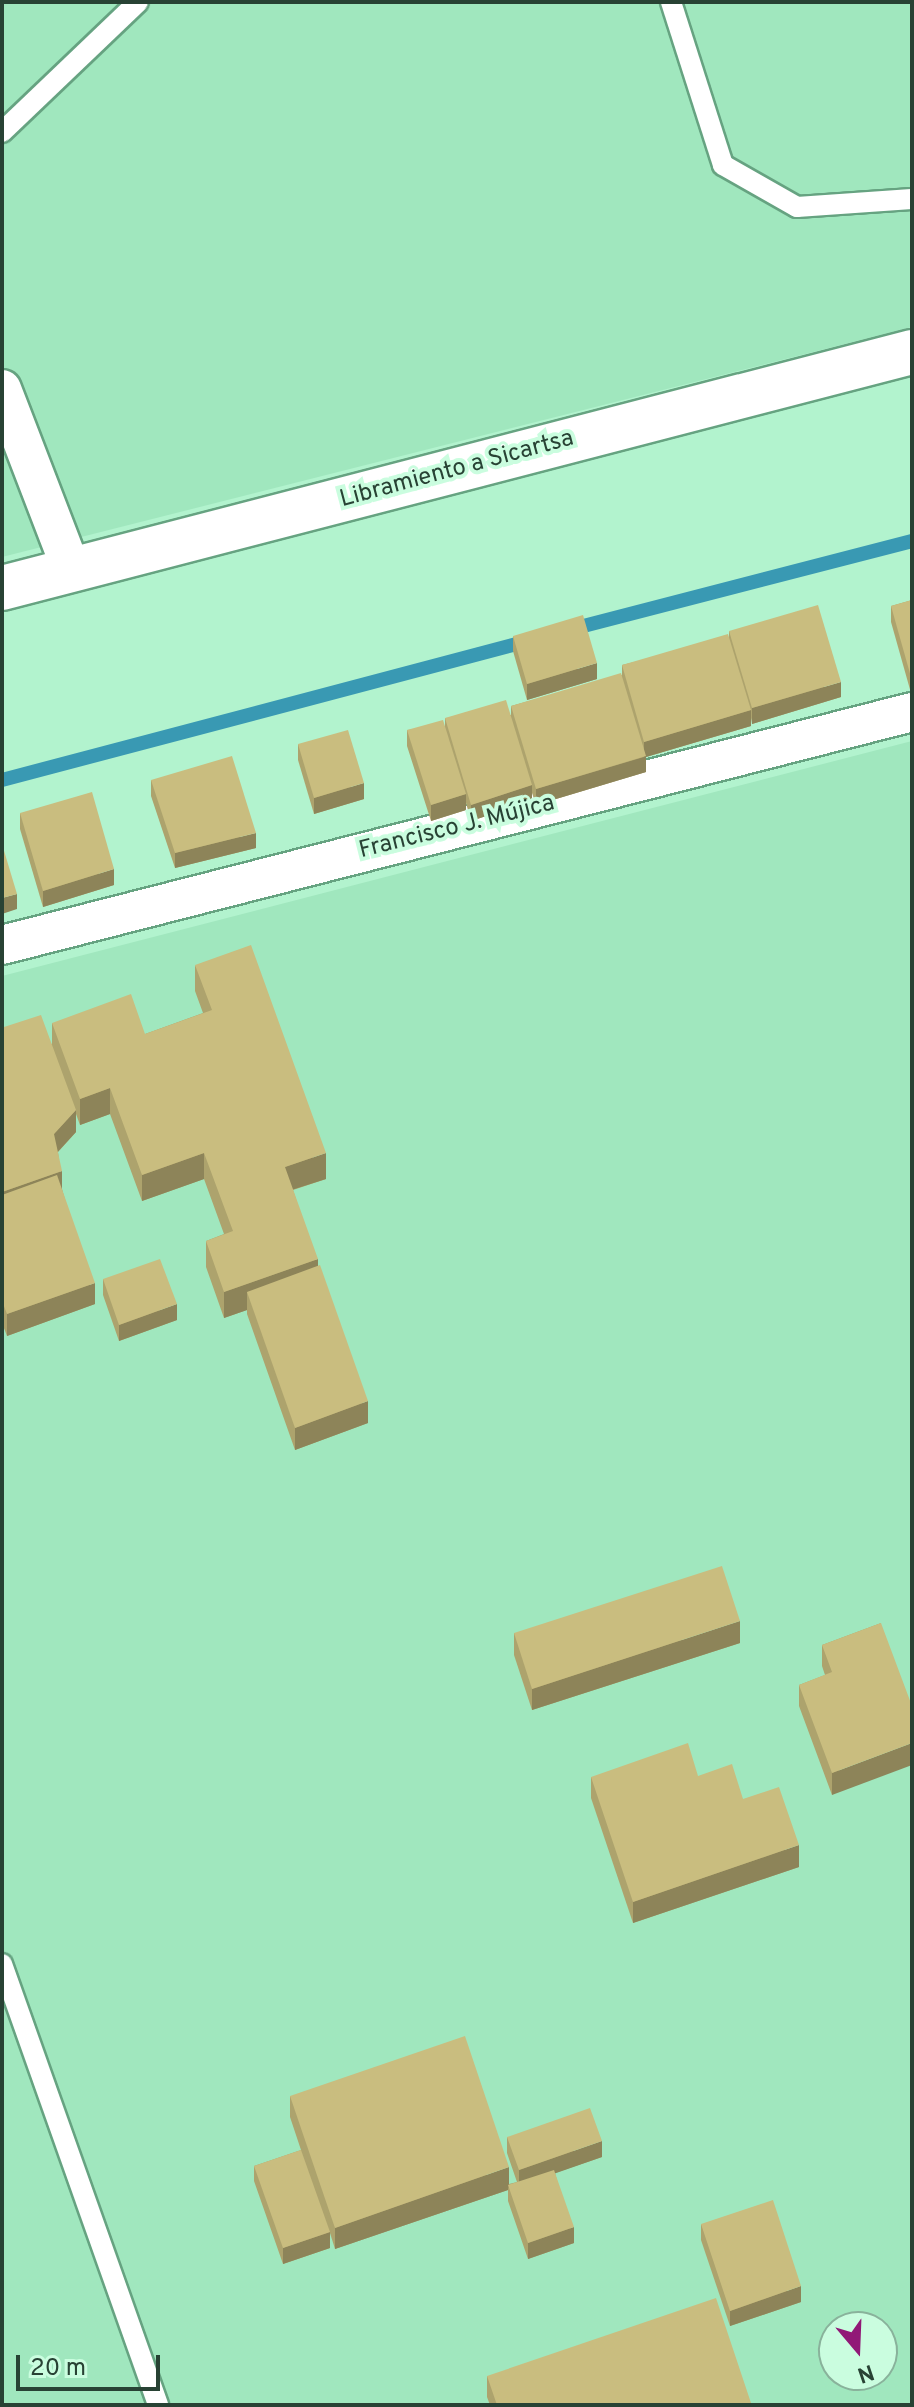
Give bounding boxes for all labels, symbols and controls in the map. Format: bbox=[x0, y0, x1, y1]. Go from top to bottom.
street label: Libramiento a Sicartsa bbox=[337, 425, 577, 515]
street label: Francisco J. Mújica bbox=[356, 790, 558, 866]
north arrow bbox=[818, 2311, 898, 2391]
scale bar bbox=[20, 2339, 164, 2389]
text: 20 m bbox=[30, 2354, 86, 2384]
text: N bbox=[853, 2357, 877, 2388]

